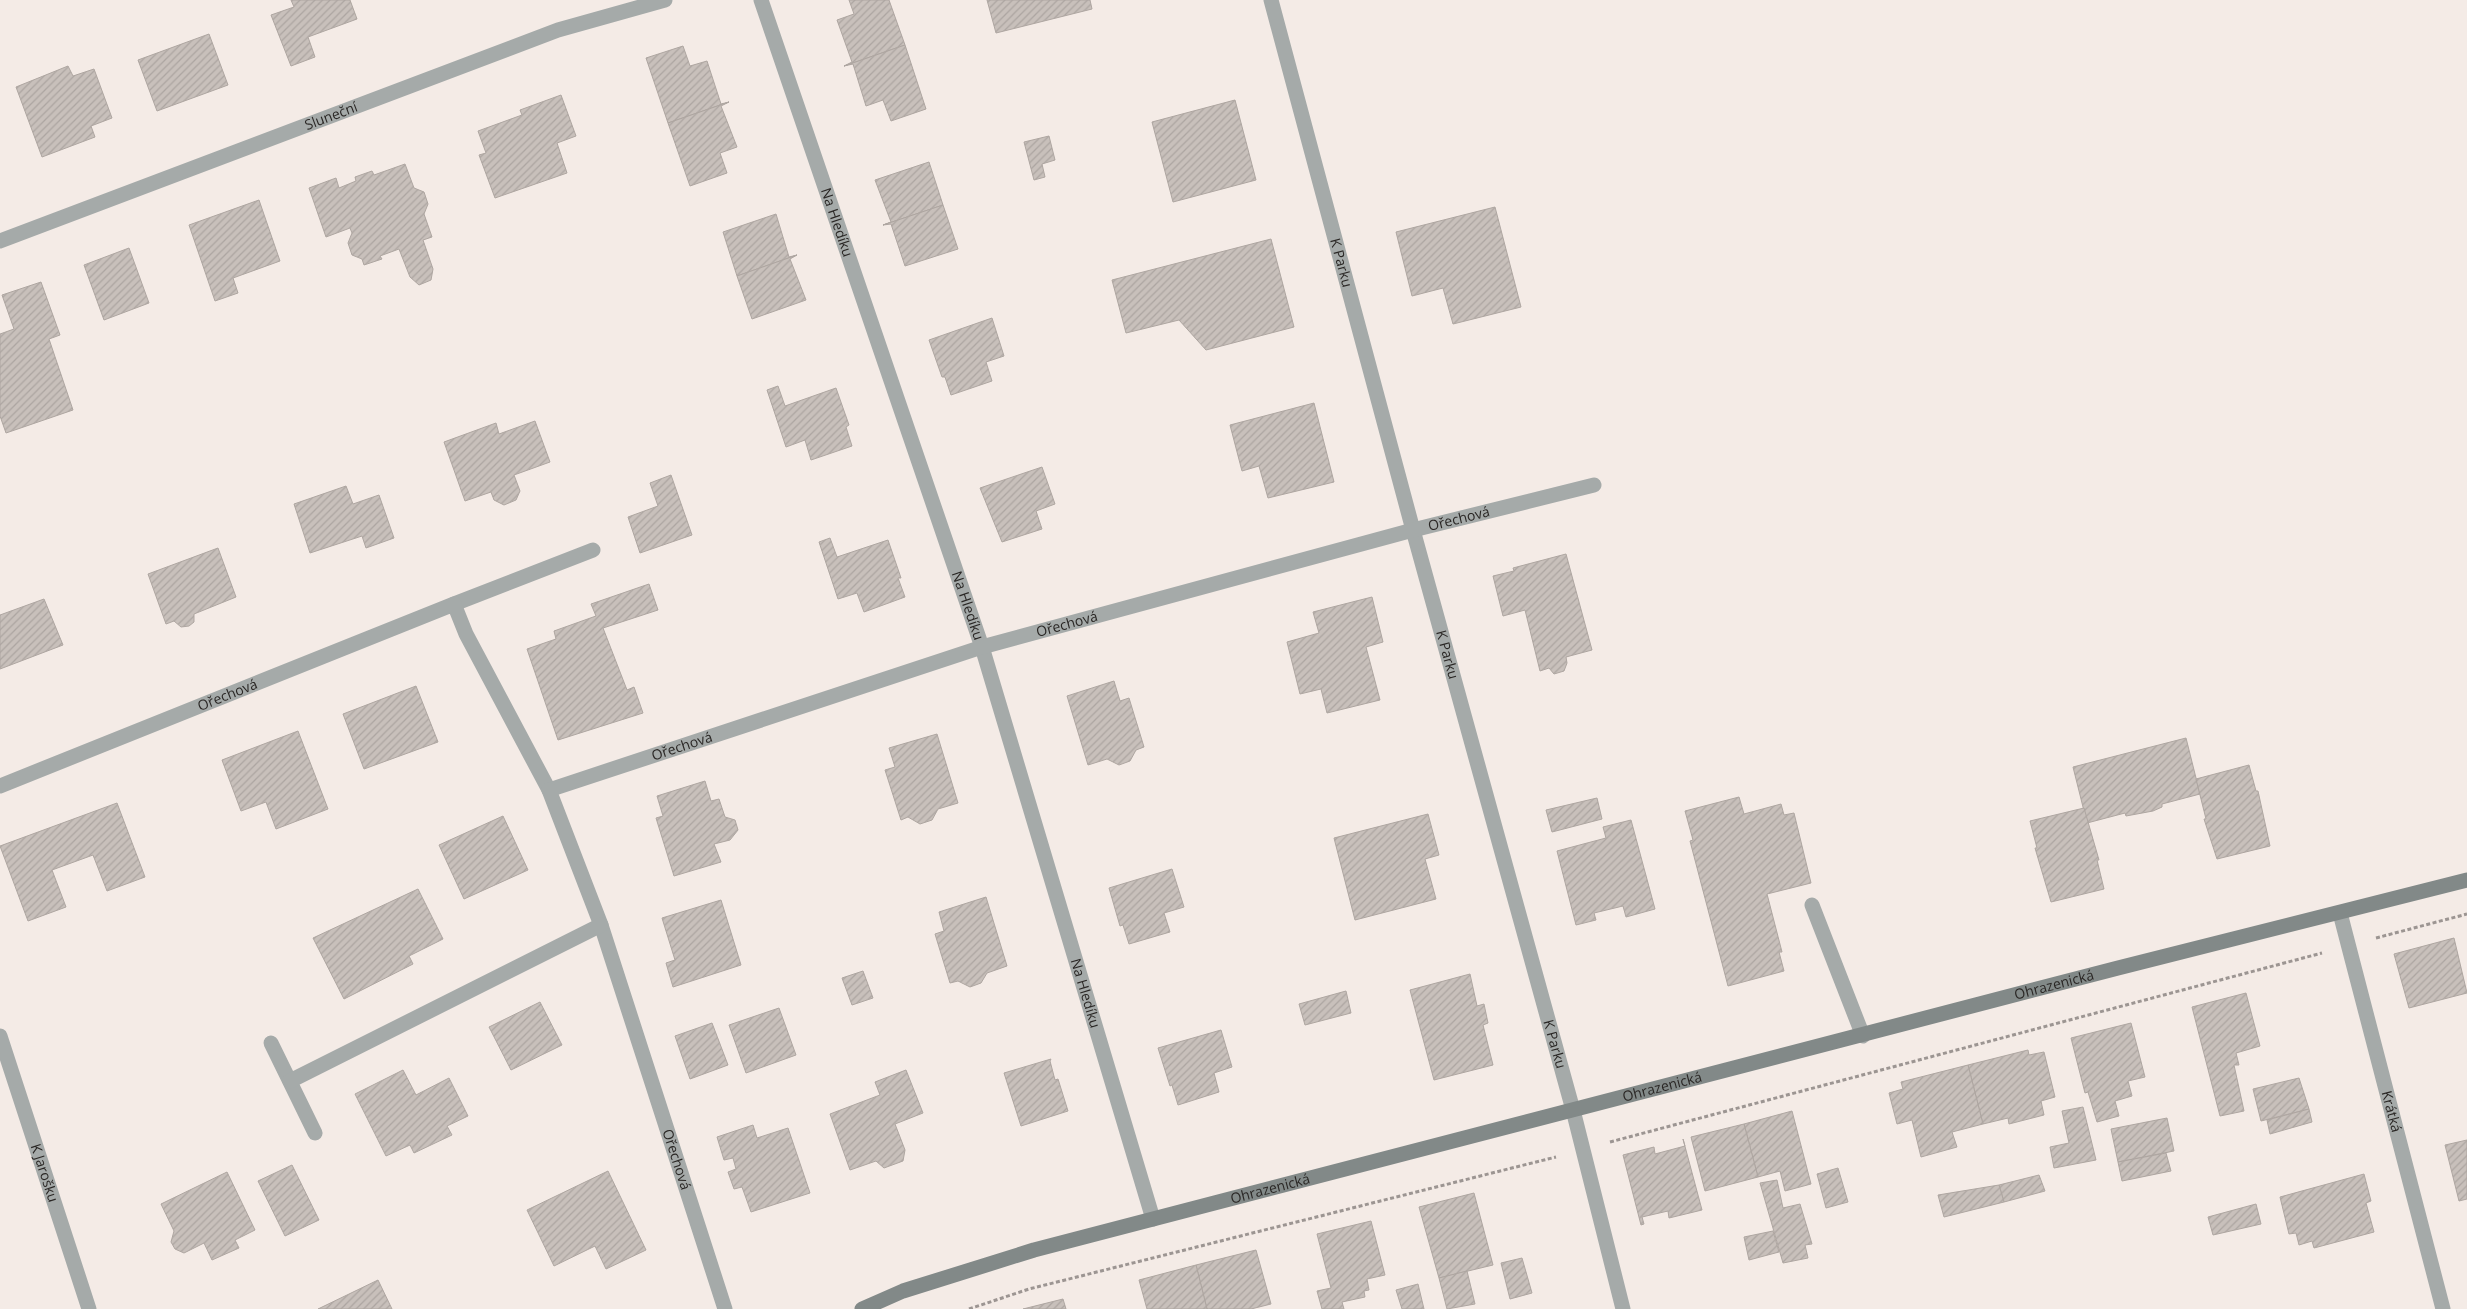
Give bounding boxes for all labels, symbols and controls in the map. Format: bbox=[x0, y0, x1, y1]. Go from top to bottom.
street label: Sluneční bbox=[302, 97, 361, 134]
street label: Na Hledíku bbox=[817, 185, 858, 259]
street label: K Parku bbox=[1326, 236, 1358, 289]
street label: Ořechová bbox=[1426, 501, 1492, 535]
street label: Na Hledíku bbox=[948, 568, 989, 643]
street label: Ořechová bbox=[1034, 606, 1100, 641]
street label: K Parku bbox=[1432, 628, 1464, 681]
street label: Ořechová bbox=[194, 674, 260, 715]
street label: Ořechová bbox=[649, 727, 715, 765]
street label: Na Hledíku bbox=[1067, 956, 1105, 1030]
street label: Ohrazenická bbox=[2012, 965, 2096, 1004]
street label: K Parku bbox=[1539, 1017, 1571, 1071]
street label: Ohrazenická bbox=[1620, 1067, 1704, 1106]
street label: Krátká bbox=[2378, 1088, 2407, 1134]
street label: Ořechová bbox=[658, 1126, 696, 1192]
street label: K Jarošku bbox=[27, 1141, 64, 1204]
street label: Ohrazenická bbox=[1228, 1169, 1312, 1208]

